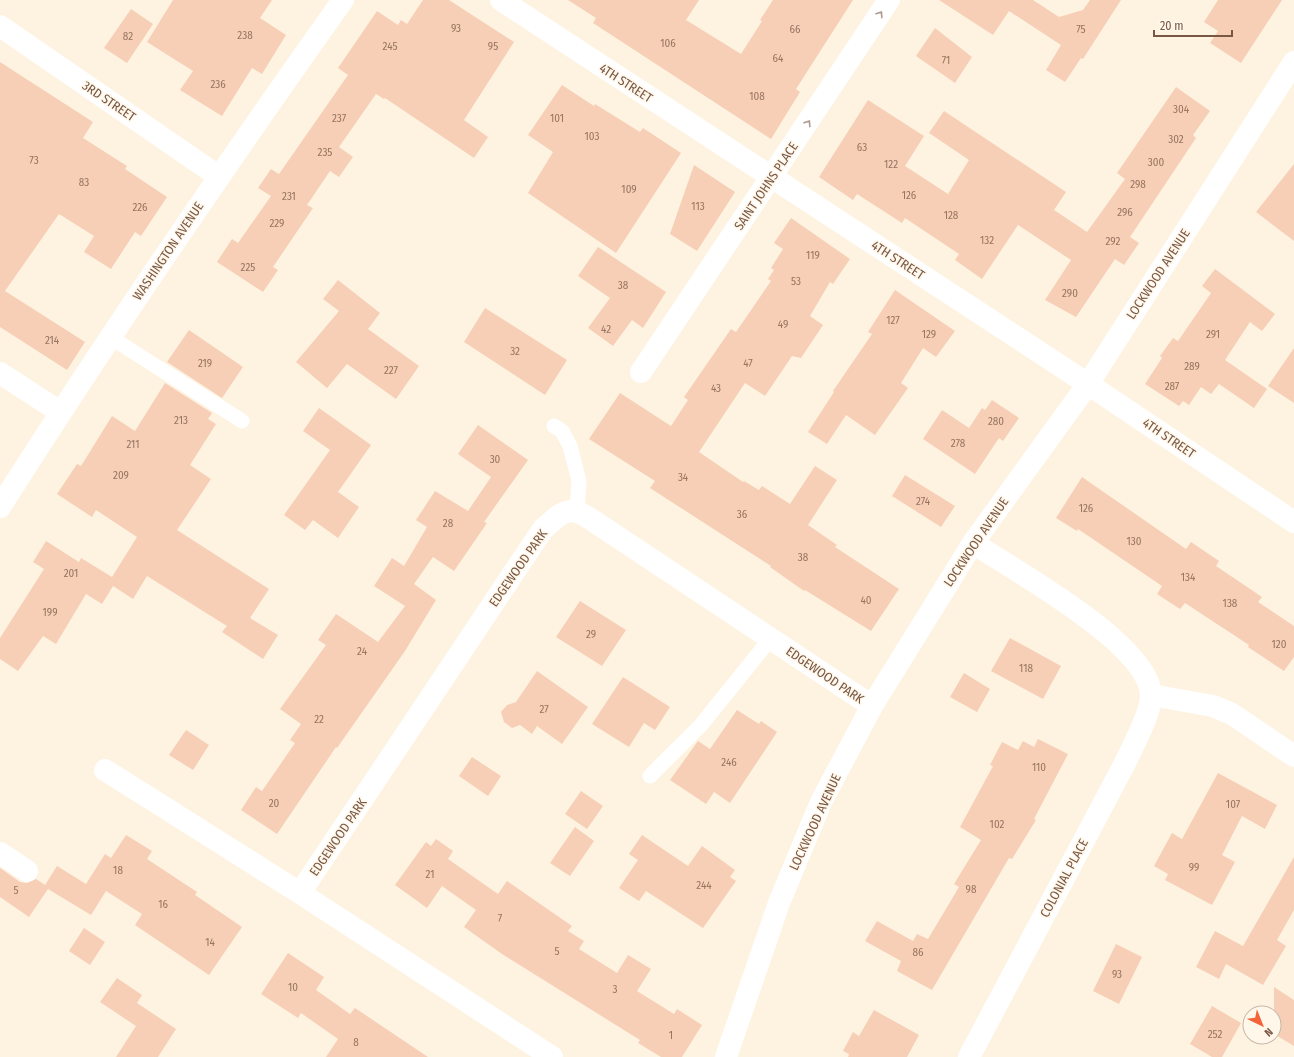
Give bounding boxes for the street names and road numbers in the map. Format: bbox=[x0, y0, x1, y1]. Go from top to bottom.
street label: 4TH STREET bbox=[597, 60, 655, 106]
street label: 3RD STREET bbox=[80, 78, 138, 124]
street label: SAINT JOHNS PLACE bbox=[731, 139, 801, 233]
street label: WASHINGTON AVENUE bbox=[130, 199, 206, 303]
street label: LOCKWOOD AVENUE bbox=[1123, 226, 1193, 322]
street label: 4TH STREET bbox=[869, 237, 927, 283]
street label: 4TH STREET bbox=[1140, 415, 1198, 461]
street label: LOCKWOOD AVENUE bbox=[941, 494, 1011, 590]
street label: EDGEWOOD PARK bbox=[486, 526, 550, 609]
street label: EDGEWOOD PARK bbox=[783, 643, 867, 707]
street label: LOCKWOOD AVENUE bbox=[786, 771, 844, 873]
street label: EDGEWOOD PARK bbox=[306, 795, 370, 879]
street label: COLONIAL PLACE bbox=[1037, 836, 1091, 920]

